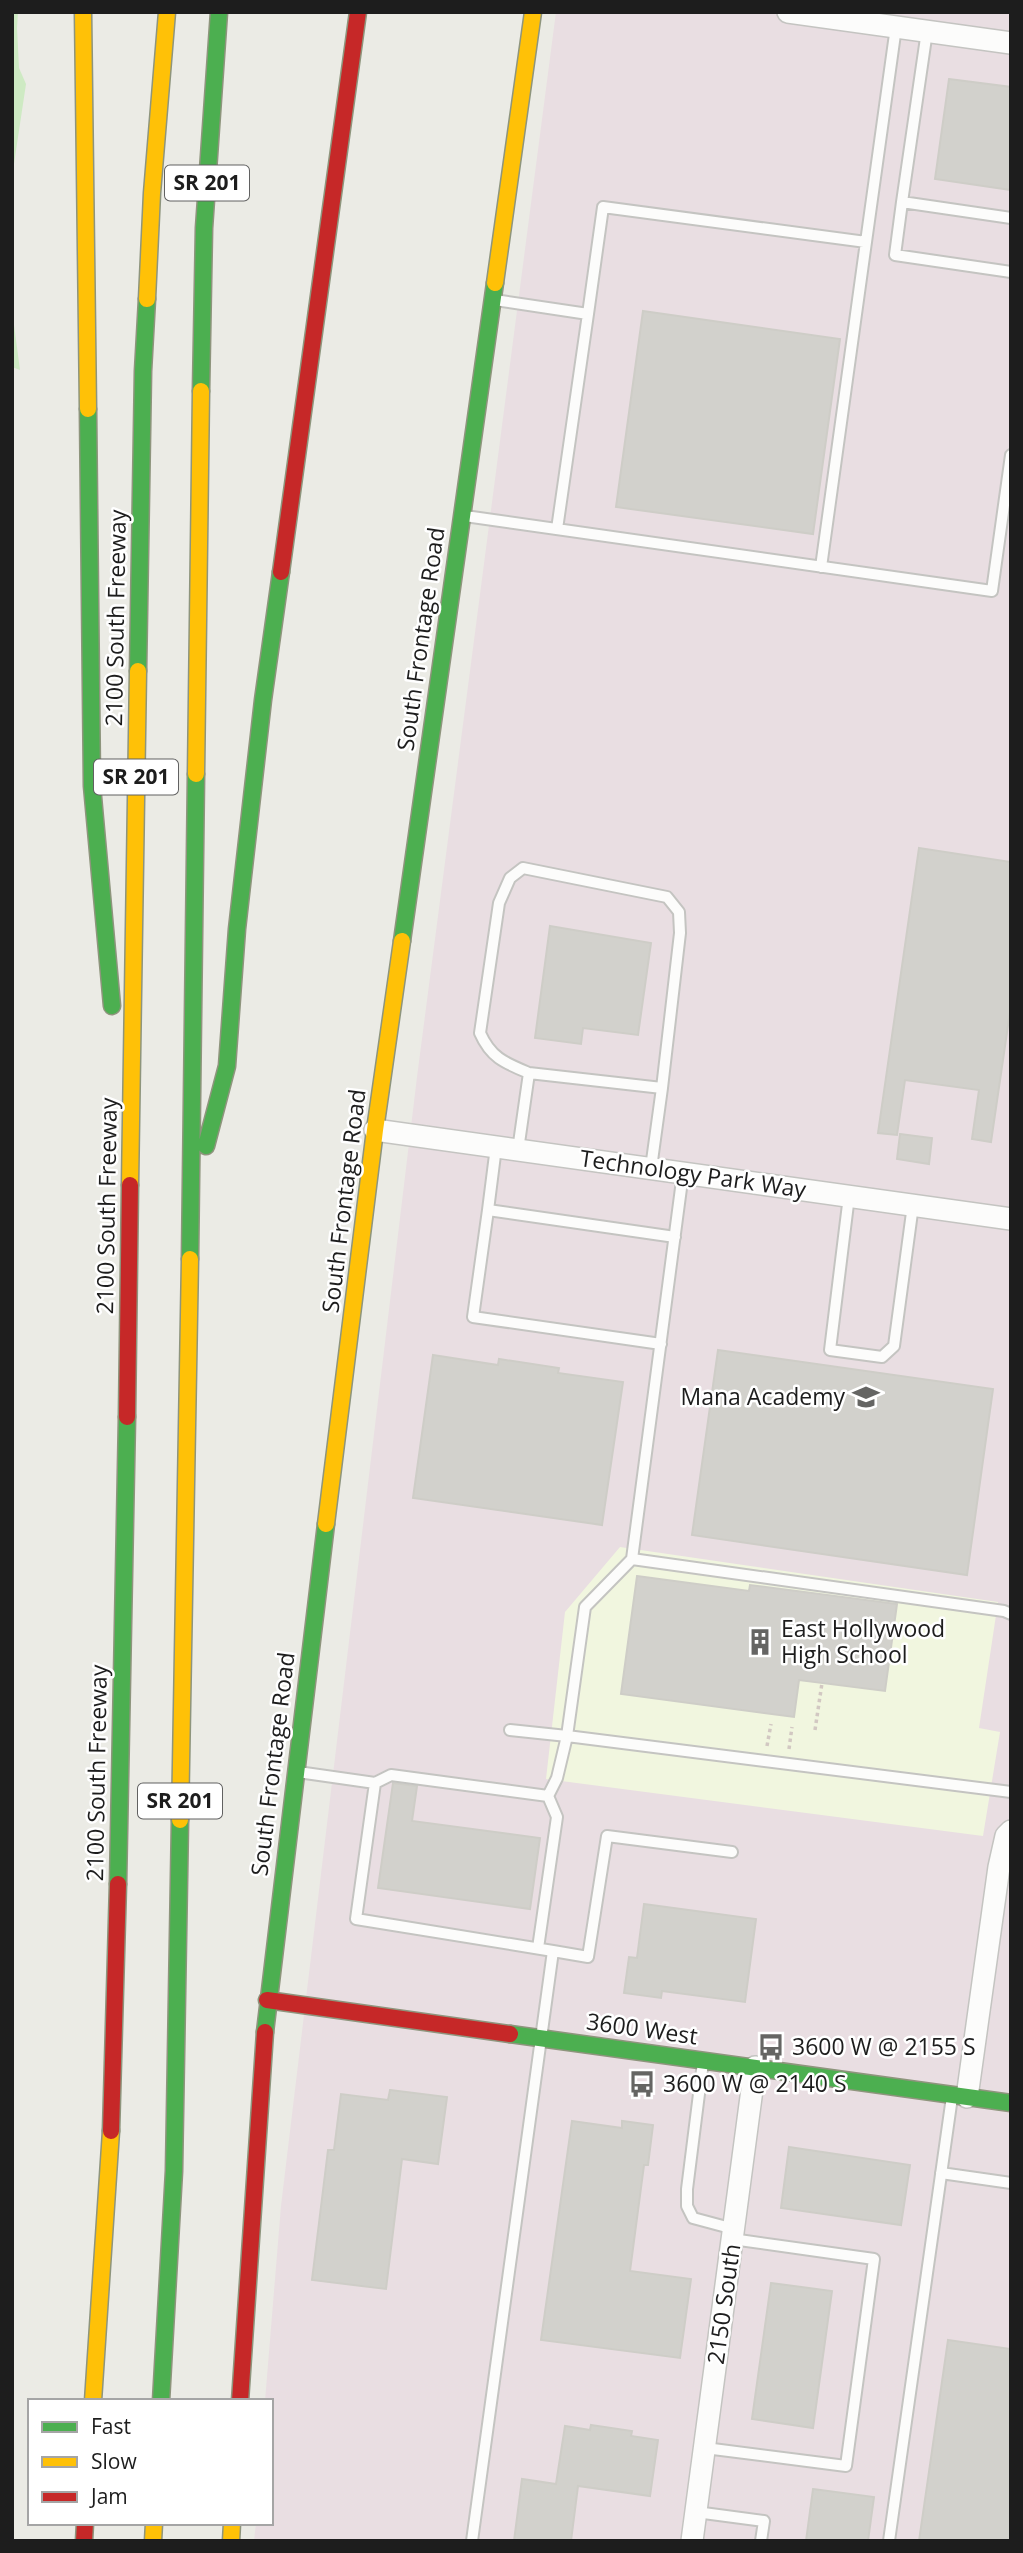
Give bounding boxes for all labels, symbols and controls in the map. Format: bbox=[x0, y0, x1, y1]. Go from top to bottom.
road number: SR 201 bbox=[165, 166, 249, 200]
street label: 2100 South Freeway bbox=[97, 509, 133, 727]
street label: South Frontage Road bbox=[388, 525, 452, 753]
road number: SR 201 bbox=[94, 760, 178, 794]
street label: South Frontage Road bbox=[313, 1087, 373, 1315]
street label: 2100 South Freeway bbox=[88, 1097, 124, 1315]
street label: Technology Park Way bbox=[578, 1141, 809, 1205]
place label: Mana Academy bbox=[681, 1380, 845, 1412]
school or university icon: Mana Academy bbox=[851, 1382, 881, 1412]
place label: East Hollywood High School bbox=[781, 1612, 945, 1670]
building icon: East Hollywood High School bbox=[745, 1627, 775, 1657]
street label: South Frontage Road bbox=[242, 1650, 302, 1878]
street label: 2100 South Freeway bbox=[78, 1664, 114, 1882]
road number: SR 201 bbox=[138, 1784, 222, 1818]
street label: 3600 West bbox=[585, 2004, 700, 2052]
place label: 3600 W @ 2155 S bbox=[792, 2030, 976, 2062]
bus stop icon: 3600 W @ 2155 S bbox=[756, 2032, 786, 2062]
place label: 3600 W @ 2140 S bbox=[663, 2067, 847, 2099]
bus stop icon: 3600 W @ 2140 S bbox=[627, 2069, 657, 2099]
street label: 2150 South bbox=[699, 2242, 747, 2366]
legend bbox=[28, 2399, 273, 2525]
text: Fast bbox=[91, 2412, 131, 2440]
text: Slow bbox=[91, 2447, 137, 2475]
text: Jam bbox=[89, 2482, 128, 2510]

